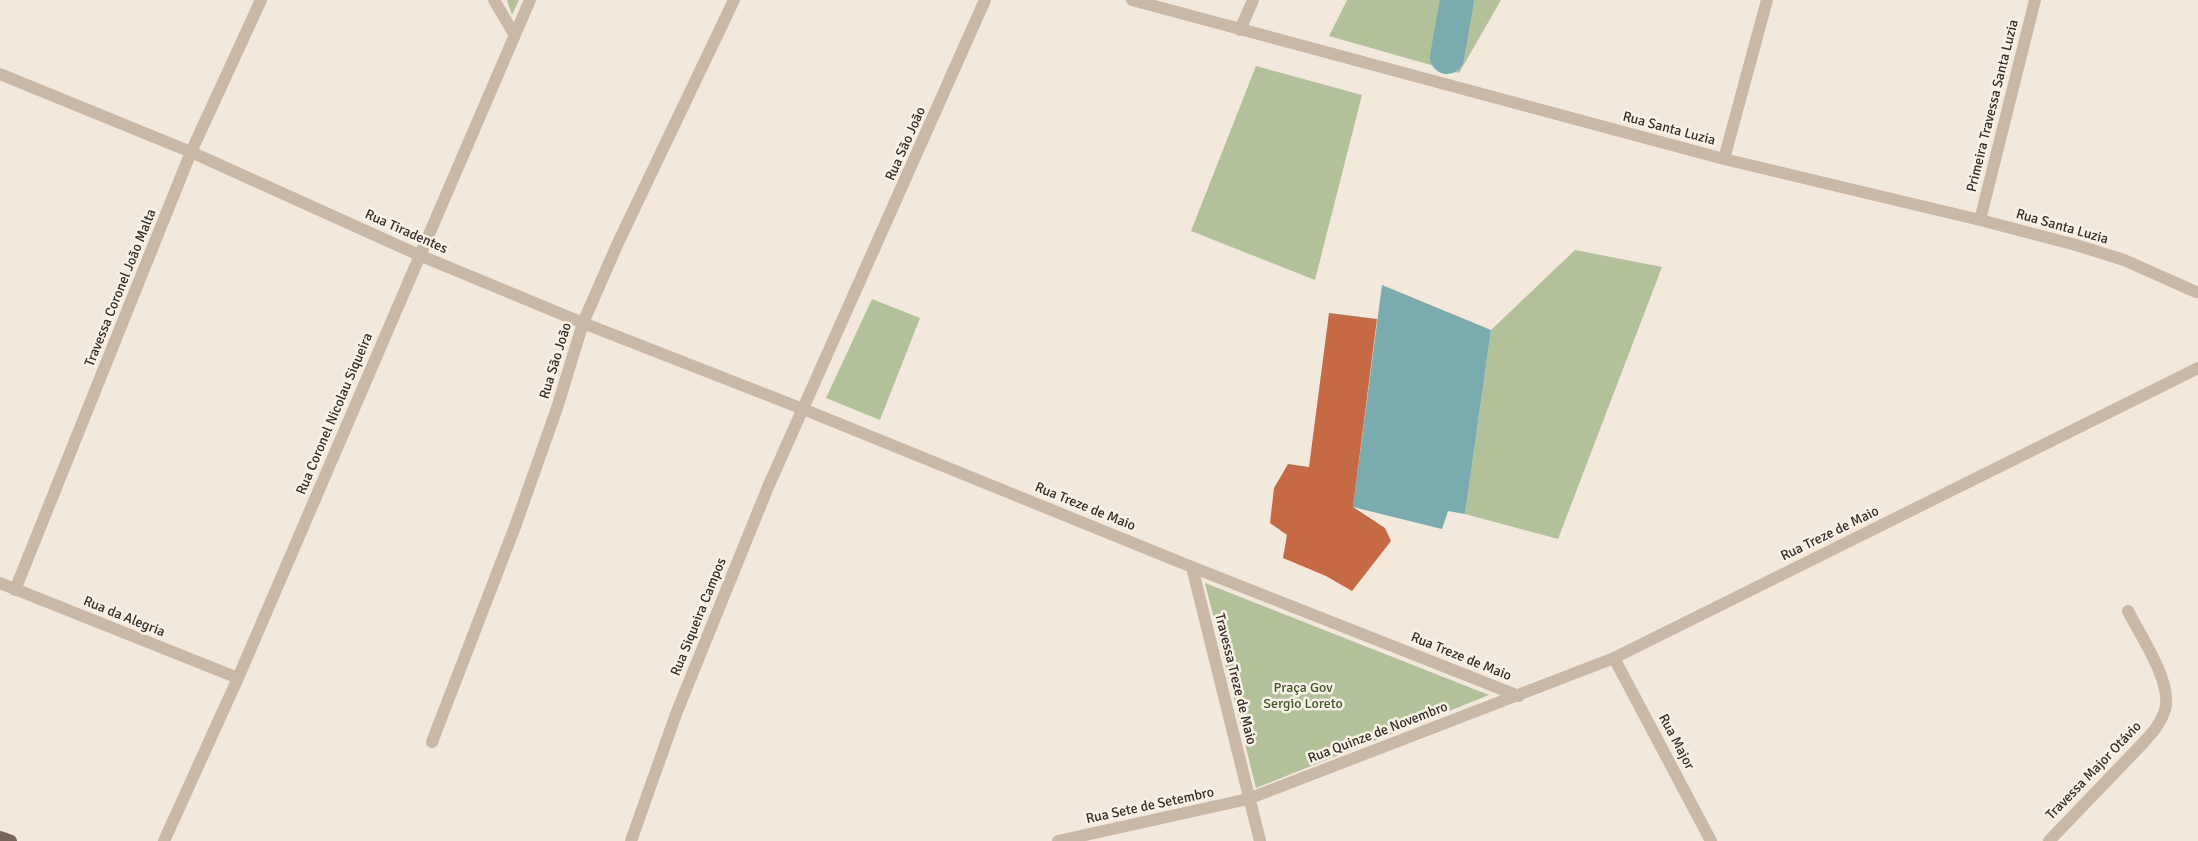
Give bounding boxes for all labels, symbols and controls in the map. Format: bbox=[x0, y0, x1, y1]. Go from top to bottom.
street label: Primeira Travessa Santa Luzia bbox=[1963, 18, 2023, 194]
street label: Rua São João bbox=[882, 104, 930, 184]
street label: Rua Santa Luzia bbox=[1621, 109, 1717, 149]
street label: Rua Tiradentes bbox=[362, 206, 450, 258]
street label: Rua Santa Luzia bbox=[2014, 206, 2110, 248]
street label: Travessa Coronel João Malta bbox=[82, 207, 160, 369]
street label: Rua São João bbox=[536, 321, 576, 401]
street label: Rua Coronel Nicolau Siqueira bbox=[293, 331, 377, 497]
street label: Rua Treze de Maio bbox=[1032, 479, 1138, 535]
street label: Rua Treze de Maio bbox=[1778, 503, 1882, 565]
street label: Rua Siqueira Campos bbox=[668, 555, 730, 679]
street label: Rua da Alegria bbox=[81, 593, 167, 641]
street label: Travessa Treze de Maio bbox=[1211, 611, 1259, 747]
street label: Rua Treze de Maio bbox=[1408, 629, 1514, 685]
park label: Praça Gov Sergio Loreto bbox=[1263, 680, 1343, 712]
street label: Rua Quinze de Novembro bbox=[1306, 699, 1450, 767]
street label: Rua Major bbox=[1654, 711, 1698, 773]
street label: Travessa Major Otávio bbox=[2043, 718, 2145, 824]
street label: Rua Sete de Setembro bbox=[1084, 784, 1216, 828]

